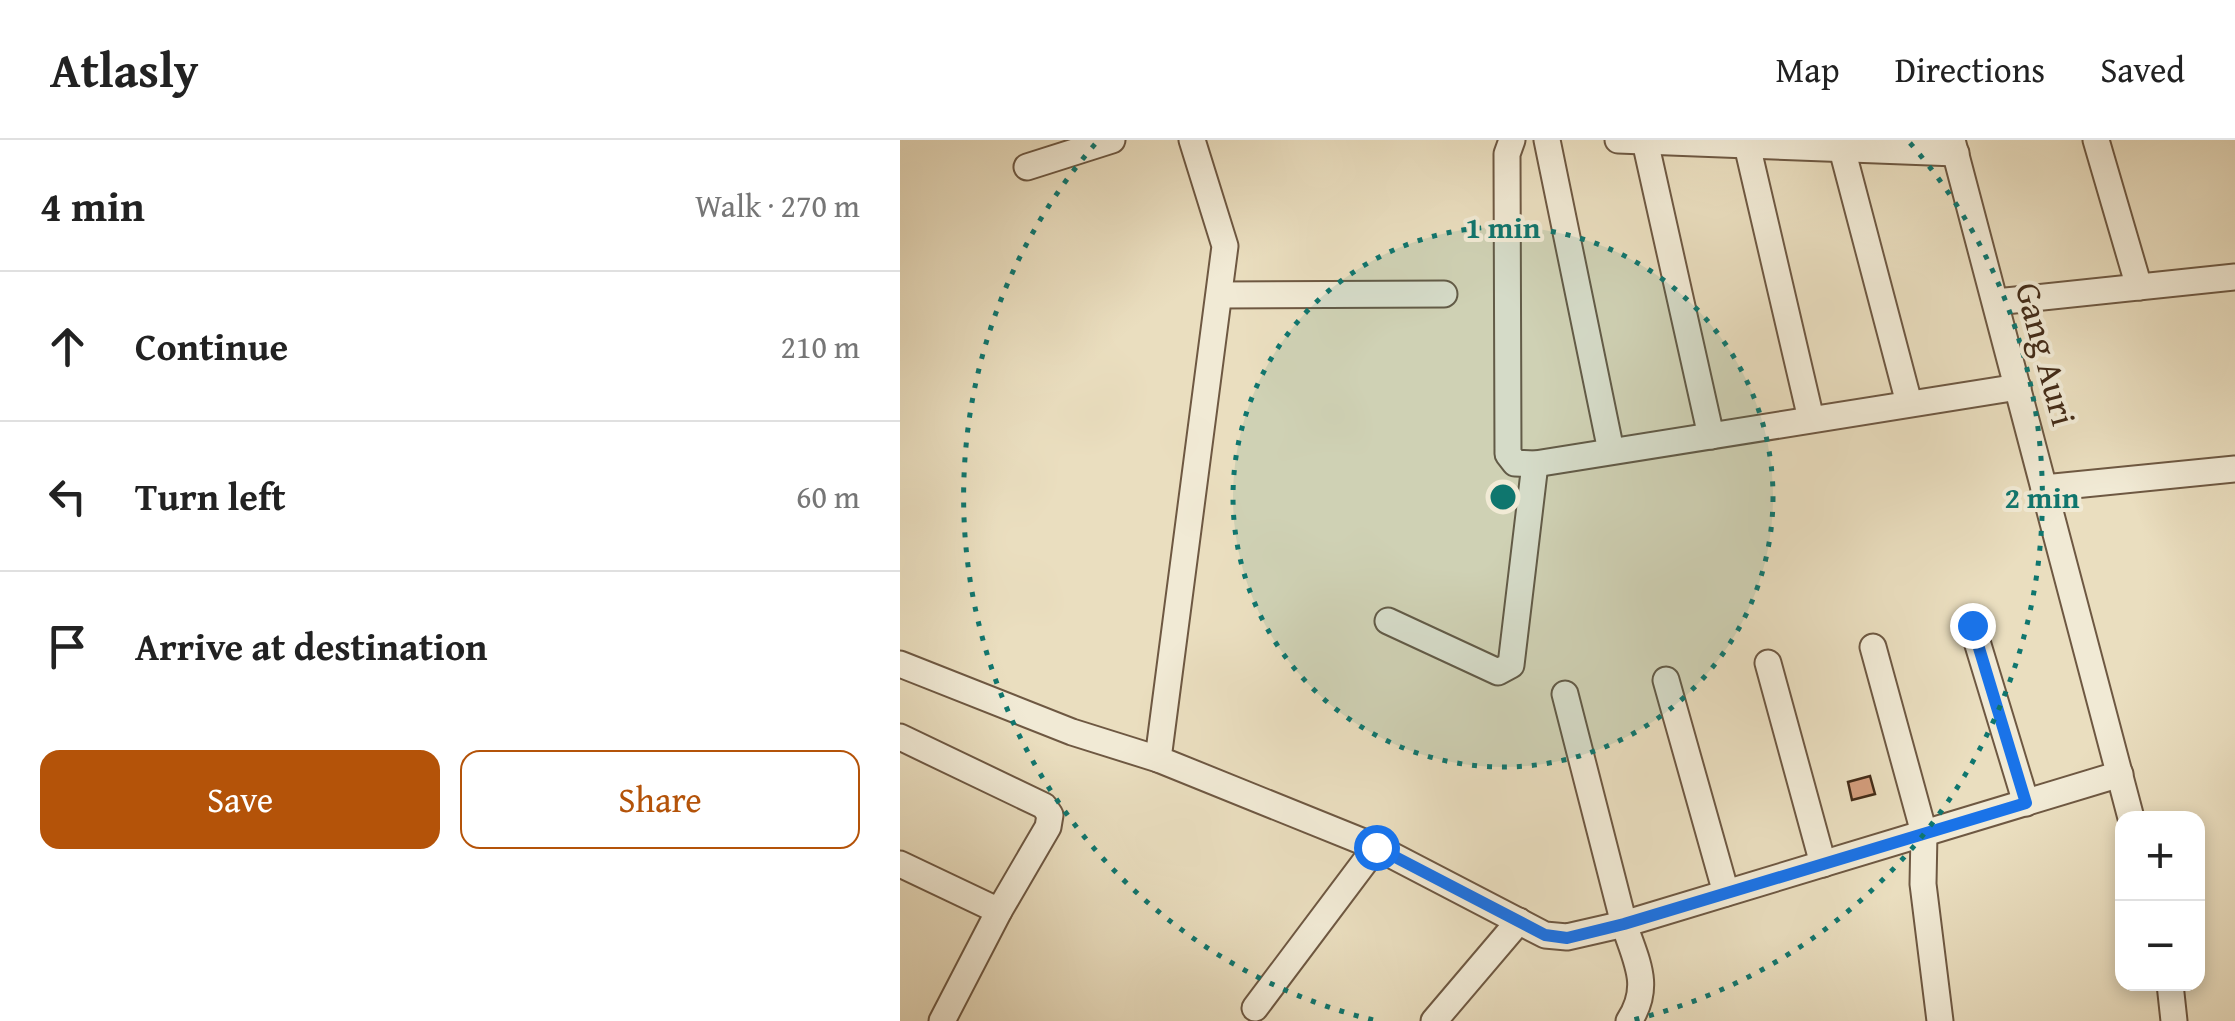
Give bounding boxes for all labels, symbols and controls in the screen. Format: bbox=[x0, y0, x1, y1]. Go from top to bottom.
text: Atlasly bbox=[50, 34, 198, 105]
text: Map bbox=[1776, 44, 1840, 95]
text: Directions bbox=[1895, 44, 2045, 95]
text: Saved bbox=[2100, 44, 2185, 95]
text: 4 min bbox=[40, 175, 145, 236]
text: Walk · 270 m bbox=[695, 182, 860, 229]
text: 1 min bbox=[1466, 205, 1541, 249]
street label: Gang Auri bbox=[2003, 277, 2090, 431]
text: Continue bbox=[135, 318, 288, 374]
icon: ahead bbox=[40, 319, 95, 374]
text: 210 m bbox=[781, 323, 860, 370]
text: Turn left bbox=[135, 468, 286, 524]
icon: left bbox=[40, 469, 95, 524]
text: 60 m bbox=[796, 473, 860, 520]
text: 2 min bbox=[2005, 475, 2080, 519]
centre of rings bbox=[1485, 479, 1521, 515]
route end bbox=[1950, 603, 1996, 649]
text: Arrive at destination bbox=[135, 618, 488, 674]
icon: arrive bbox=[40, 619, 95, 674]
button: Save bbox=[40, 750, 440, 849]
button: Share bbox=[460, 750, 860, 849]
map controls bbox=[2115, 811, 2205, 991]
button: + bbox=[2115, 811, 2205, 901]
route start bbox=[1354, 825, 1400, 871]
button: − bbox=[2115, 901, 2205, 991]

